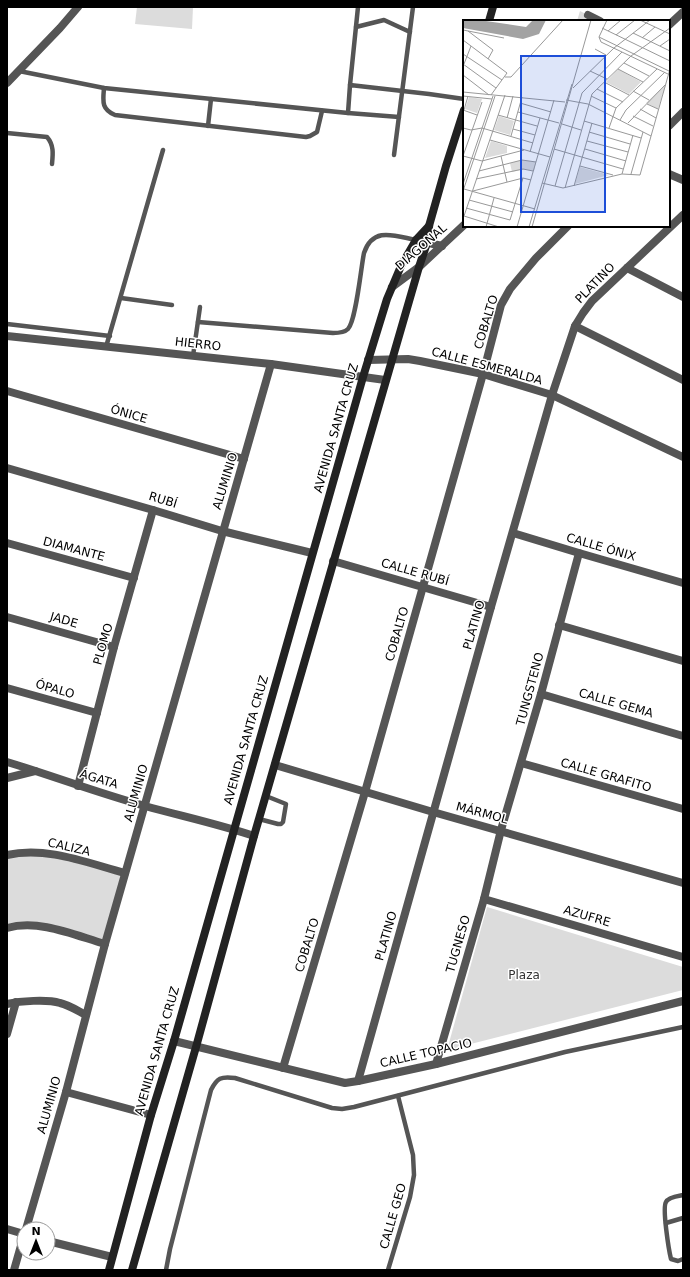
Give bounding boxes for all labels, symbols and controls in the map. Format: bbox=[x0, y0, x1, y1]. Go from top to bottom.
inset map bbox=[463, 20, 670, 227]
street label: DIAGONAL bbox=[392, 221, 450, 273]
street label: PLATINO bbox=[572, 260, 618, 306]
street label: COBALTO bbox=[471, 293, 501, 351]
street label: HIERRO bbox=[174, 335, 222, 353]
street label: CALLE ESMERALDA bbox=[430, 344, 545, 388]
street label: AVENIDA SANTA CRUZ bbox=[311, 362, 361, 494]
street label: ÓNICE bbox=[109, 401, 149, 426]
street label: ALUMINIO bbox=[210, 451, 240, 511]
street label: RUBÍ bbox=[147, 488, 180, 511]
street label: CALLE ÓNIX bbox=[565, 529, 638, 564]
street label: DIAMANTE bbox=[42, 534, 106, 564]
street label: CALLE RUBÍ bbox=[379, 555, 451, 589]
street label: PLATINO bbox=[460, 599, 488, 651]
street label: COBALTO bbox=[383, 605, 411, 663]
street label: JADE bbox=[47, 609, 80, 631]
street label: PLOMO bbox=[90, 622, 116, 666]
street label: TUNGSTENO bbox=[513, 651, 547, 728]
street label: AVENIDA SANTA CRUZ bbox=[221, 674, 271, 806]
street label: ÓPALO bbox=[34, 676, 76, 701]
street label: CALLE GEMA bbox=[577, 686, 656, 721]
street label: CALLE GRAFITO bbox=[559, 755, 653, 795]
street label: ALUMINIO bbox=[121, 763, 151, 823]
street label: ÁGATA bbox=[78, 766, 121, 792]
street label: MÁRMOL bbox=[454, 798, 510, 827]
street label: CALIZA bbox=[46, 835, 92, 859]
street label: AZUFRE bbox=[562, 903, 612, 929]
street label: PLATINO bbox=[372, 910, 400, 962]
street label: TUGNESO bbox=[443, 914, 473, 975]
street label: COBALTO bbox=[292, 916, 322, 974]
park label: Plaza bbox=[508, 968, 540, 982]
street label: AVENIDA SANTA CRUZ bbox=[132, 985, 182, 1117]
street label: CALLE TOPACIO bbox=[379, 1036, 473, 1070]
street label: ALUMINIO bbox=[34, 1075, 64, 1135]
street label: CALLE GEO bbox=[377, 1182, 409, 1250]
north arrow bbox=[16, 1221, 56, 1261]
text: N bbox=[31, 1225, 41, 1238]

